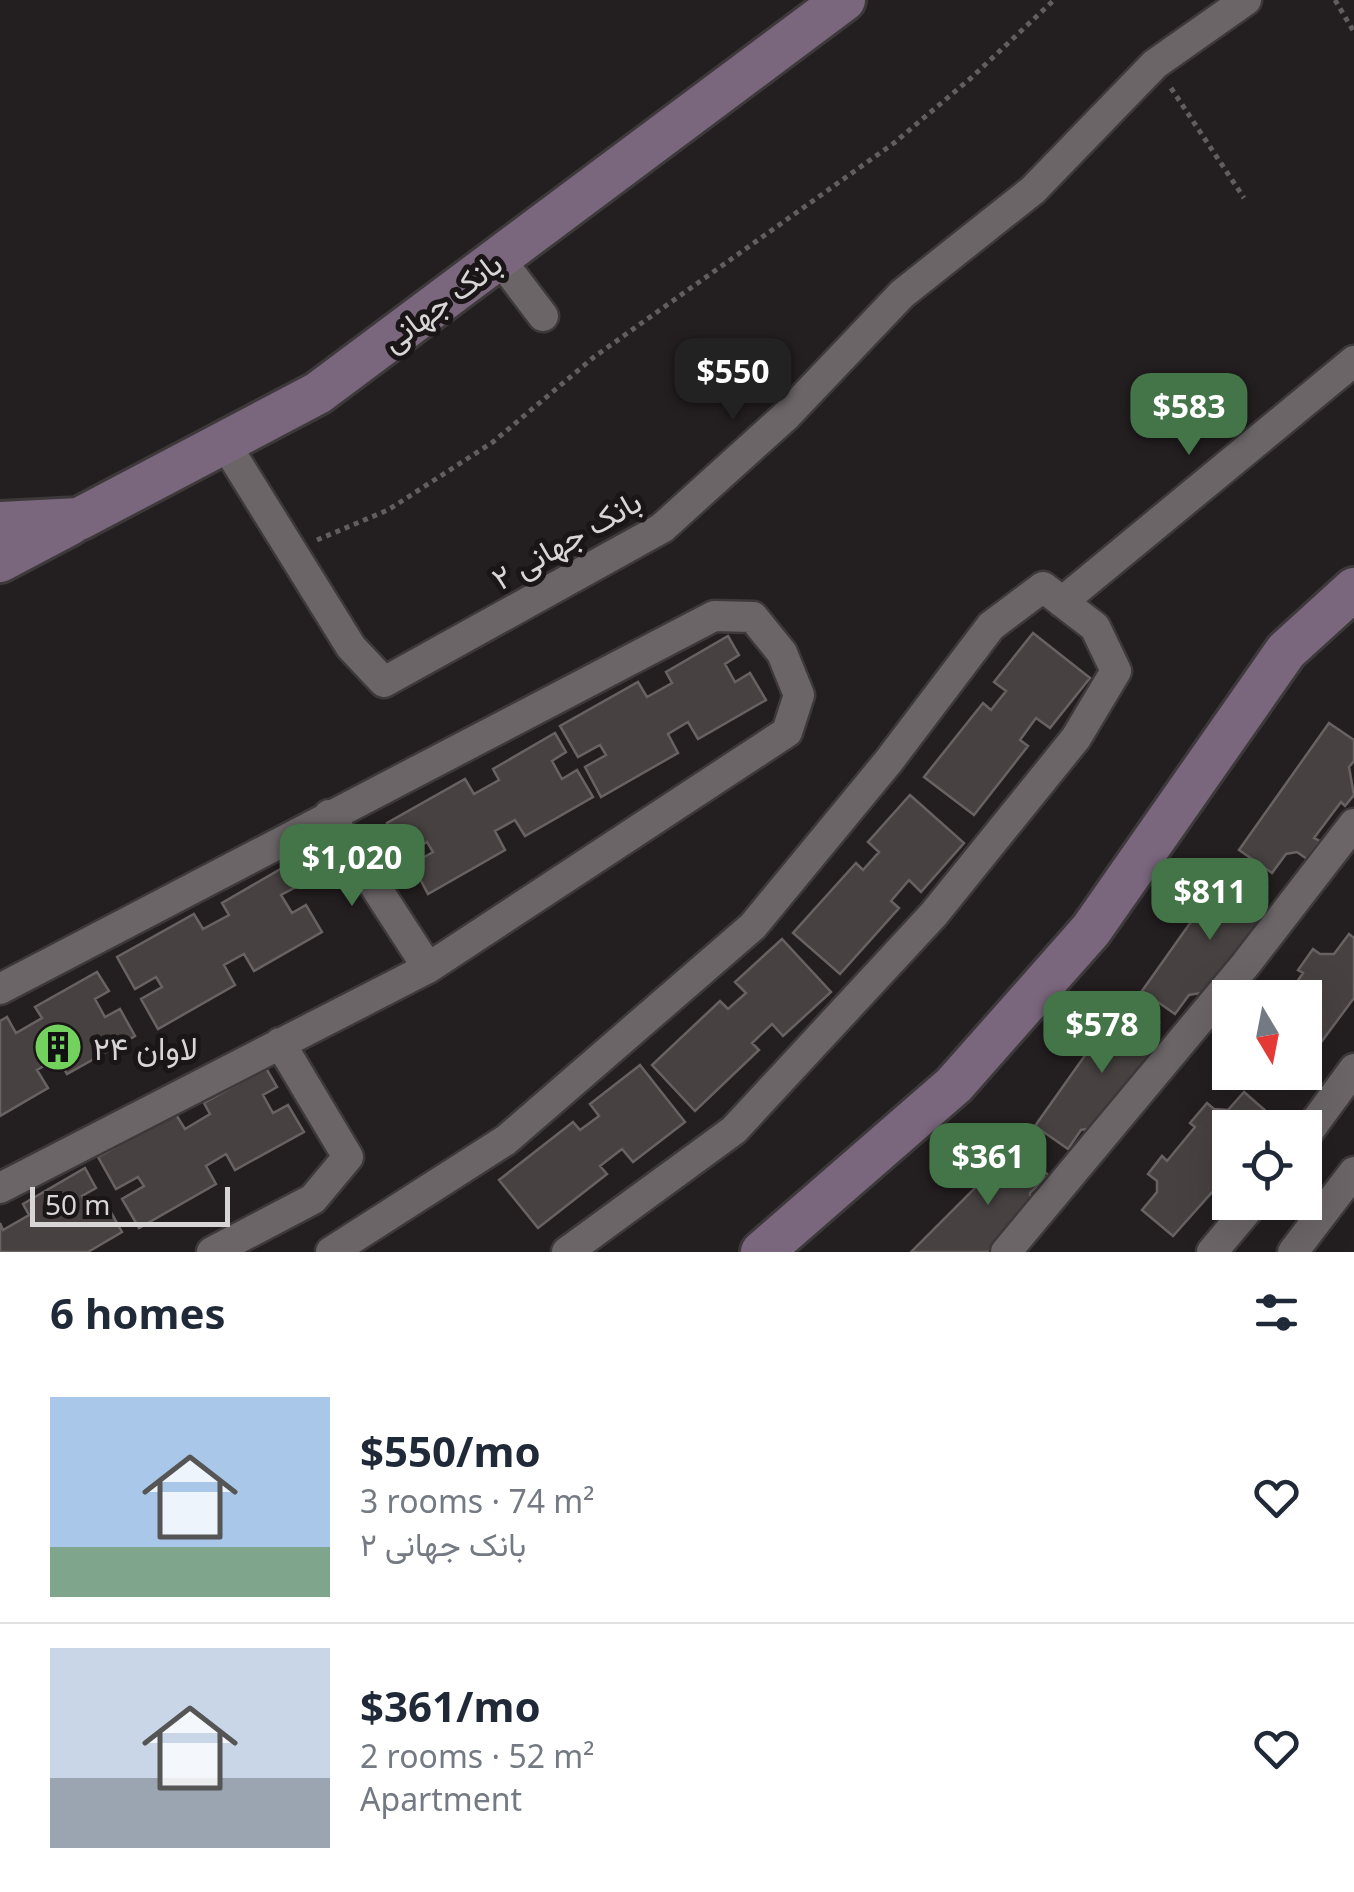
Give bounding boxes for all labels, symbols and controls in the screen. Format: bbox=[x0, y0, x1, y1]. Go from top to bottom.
street label: بانک جهانی bbox=[372, 241, 510, 361]
pin: $550 bbox=[674, 338, 792, 423]
text: $550 bbox=[696, 349, 770, 392]
pin: $583 bbox=[1130, 373, 1248, 458]
text: $583 bbox=[1152, 384, 1226, 427]
street label: بانک جهانی ۲ bbox=[483, 479, 649, 599]
pin: $1,020 bbox=[271, 824, 433, 909]
text: $1,020 bbox=[302, 835, 402, 878]
pin: $811 bbox=[1151, 858, 1269, 943]
text: $811 bbox=[1173, 869, 1247, 912]
north arrow bbox=[1212, 980, 1322, 1090]
map controls bbox=[1212, 980, 1322, 1220]
pin: $578 bbox=[1043, 991, 1161, 1076]
text: $578 bbox=[1065, 1002, 1139, 1045]
building icon: لاوان ۲۴ bbox=[32, 1021, 84, 1073]
place label: لاوان ۲۴ bbox=[93, 1026, 198, 1069]
button: locate bbox=[1212, 1110, 1322, 1220]
pin: $361 bbox=[929, 1123, 1047, 1208]
text: $361 bbox=[951, 1134, 1025, 1177]
scale bar bbox=[30, 1182, 230, 1226]
text: 50 m bbox=[45, 1185, 111, 1223]
text: 6 homes bbox=[50, 1284, 226, 1341]
icon: filters bbox=[1249, 1285, 1304, 1340]
text: $550/mo bbox=[360, 1422, 541, 1479]
icon: home bbox=[130, 1437, 250, 1557]
icon: heart bbox=[1249, 1470, 1304, 1525]
text: 3 rooms · 74 m² bbox=[360, 1479, 594, 1522]
text: بانک جهانی ۲ bbox=[360, 1522, 526, 1565]
text: $361/mo bbox=[360, 1677, 541, 1734]
icon: home bbox=[130, 1688, 250, 1808]
icon: heart bbox=[1249, 1721, 1304, 1776]
text: 2 rooms · 52 m² bbox=[360, 1734, 594, 1777]
text: Apartment bbox=[360, 1777, 522, 1820]

